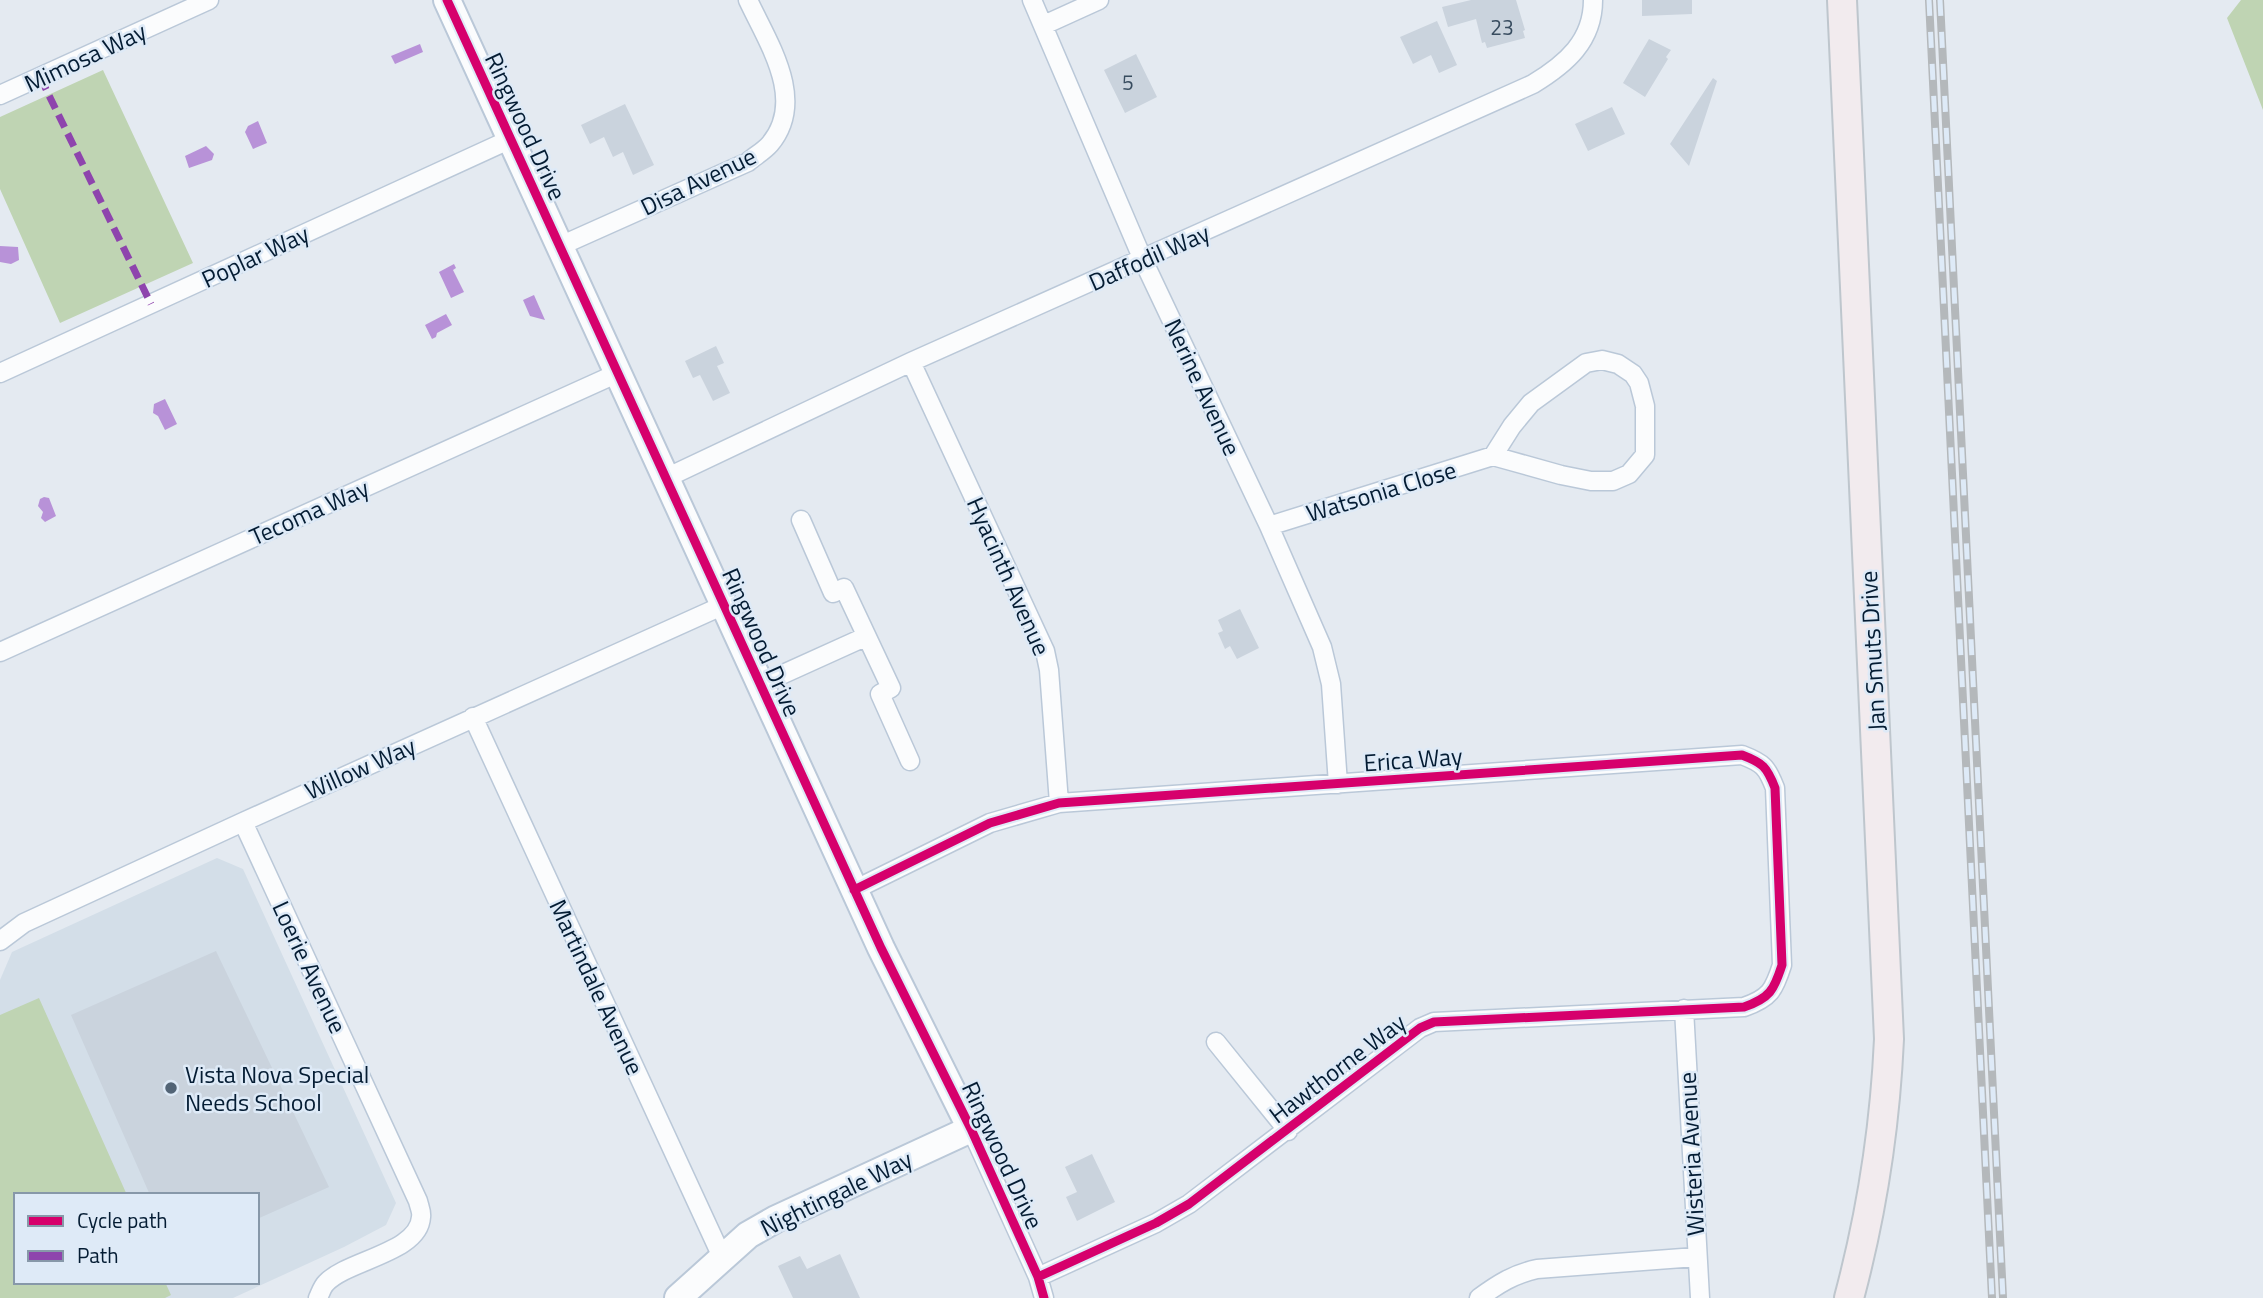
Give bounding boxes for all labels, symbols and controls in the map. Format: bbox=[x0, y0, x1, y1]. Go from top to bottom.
house number: 23 bbox=[1490, 11, 1514, 43]
street label: Mimosa Way bbox=[18, 13, 152, 101]
street label: Ringwood Drive bbox=[476, 46, 576, 206]
house number: 5 bbox=[1122, 66, 1134, 98]
street label: Disa Avenue bbox=[634, 138, 762, 224]
street label: Daffodil Way bbox=[1083, 214, 1216, 300]
street label: Poplar Way bbox=[195, 215, 315, 297]
street label: Nerine Avenue bbox=[1156, 313, 1250, 461]
street label: Watsonia Close bbox=[1302, 451, 1460, 531]
street label: Tecoma Way bbox=[244, 469, 375, 554]
street label: Hyacinth Avenue bbox=[958, 491, 1060, 661]
street label: Ringwood Drive bbox=[713, 562, 811, 722]
street label: Jan Smuts Drive bbox=[1850, 570, 1894, 732]
street label: Willow Way bbox=[299, 727, 422, 808]
street label: Erica Way bbox=[1362, 738, 1464, 780]
street label: Martindale Avenue bbox=[541, 893, 653, 1081]
street label: Loerie Avenue bbox=[264, 895, 356, 1039]
street label: Hawthorne Way bbox=[1261, 1004, 1413, 1132]
place label: Vista Nova Special Needs School bbox=[185, 1056, 369, 1120]
street label: Wisteria Avenue bbox=[1669, 1071, 1713, 1237]
street label: Ringwood Drive bbox=[953, 1075, 1053, 1235]
marker: Vista Nova Special Needs School bbox=[163, 1080, 179, 1096]
street label: Nightingale Way bbox=[754, 1140, 918, 1245]
legend bbox=[14, 1193, 259, 1284]
text: Cycle path bbox=[77, 1204, 168, 1236]
text: Path bbox=[77, 1239, 119, 1271]

